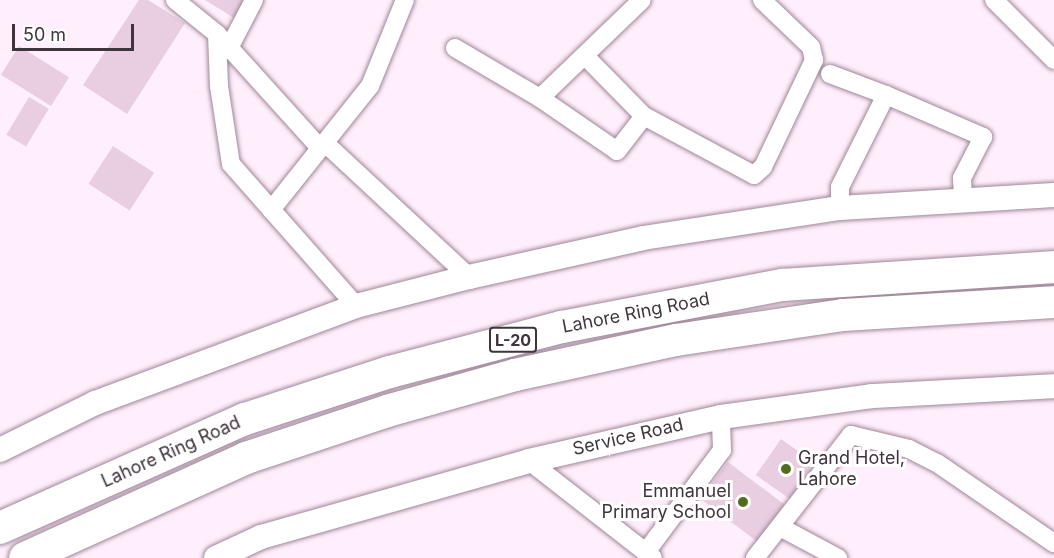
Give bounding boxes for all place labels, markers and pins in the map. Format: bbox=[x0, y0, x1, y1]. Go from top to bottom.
place label: Grand Hotel, Lahore bbox=[798, 448, 905, 490]
marker: Grand Hotel, Lahore bbox=[779, 462, 793, 476]
place label: Emmanuel Primary School bbox=[602, 481, 731, 524]
marker: Emmanuel Primary School bbox=[736, 495, 750, 509]

